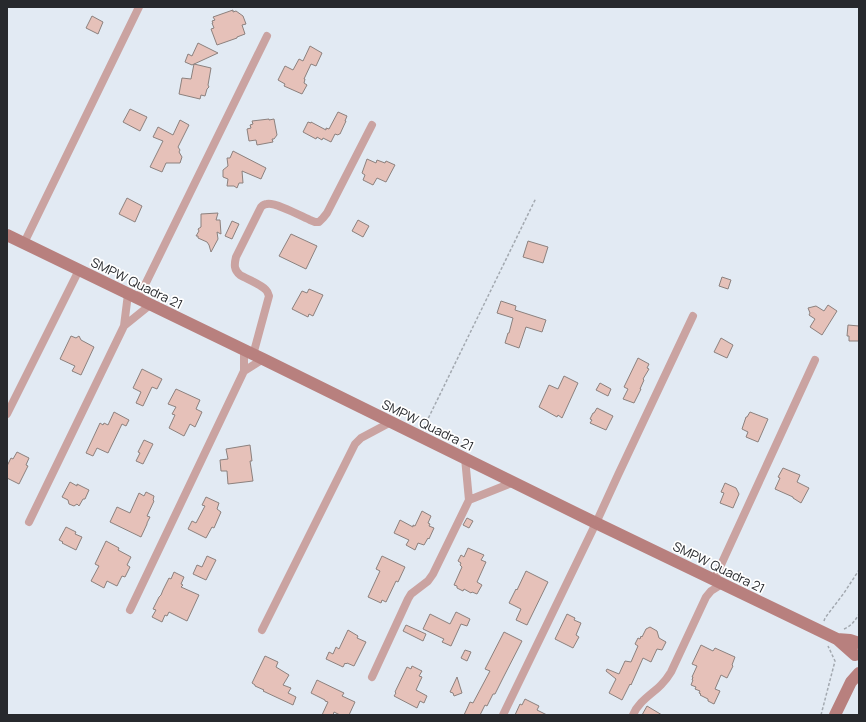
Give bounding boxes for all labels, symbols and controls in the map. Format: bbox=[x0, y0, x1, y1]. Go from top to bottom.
street label: SMPW Quadra 21 bbox=[88, 253, 186, 313]
street label: SMPW Quadra 21 bbox=[379, 395, 477, 455]
street label: SMPW Quadra 21 bbox=[670, 537, 768, 597]

